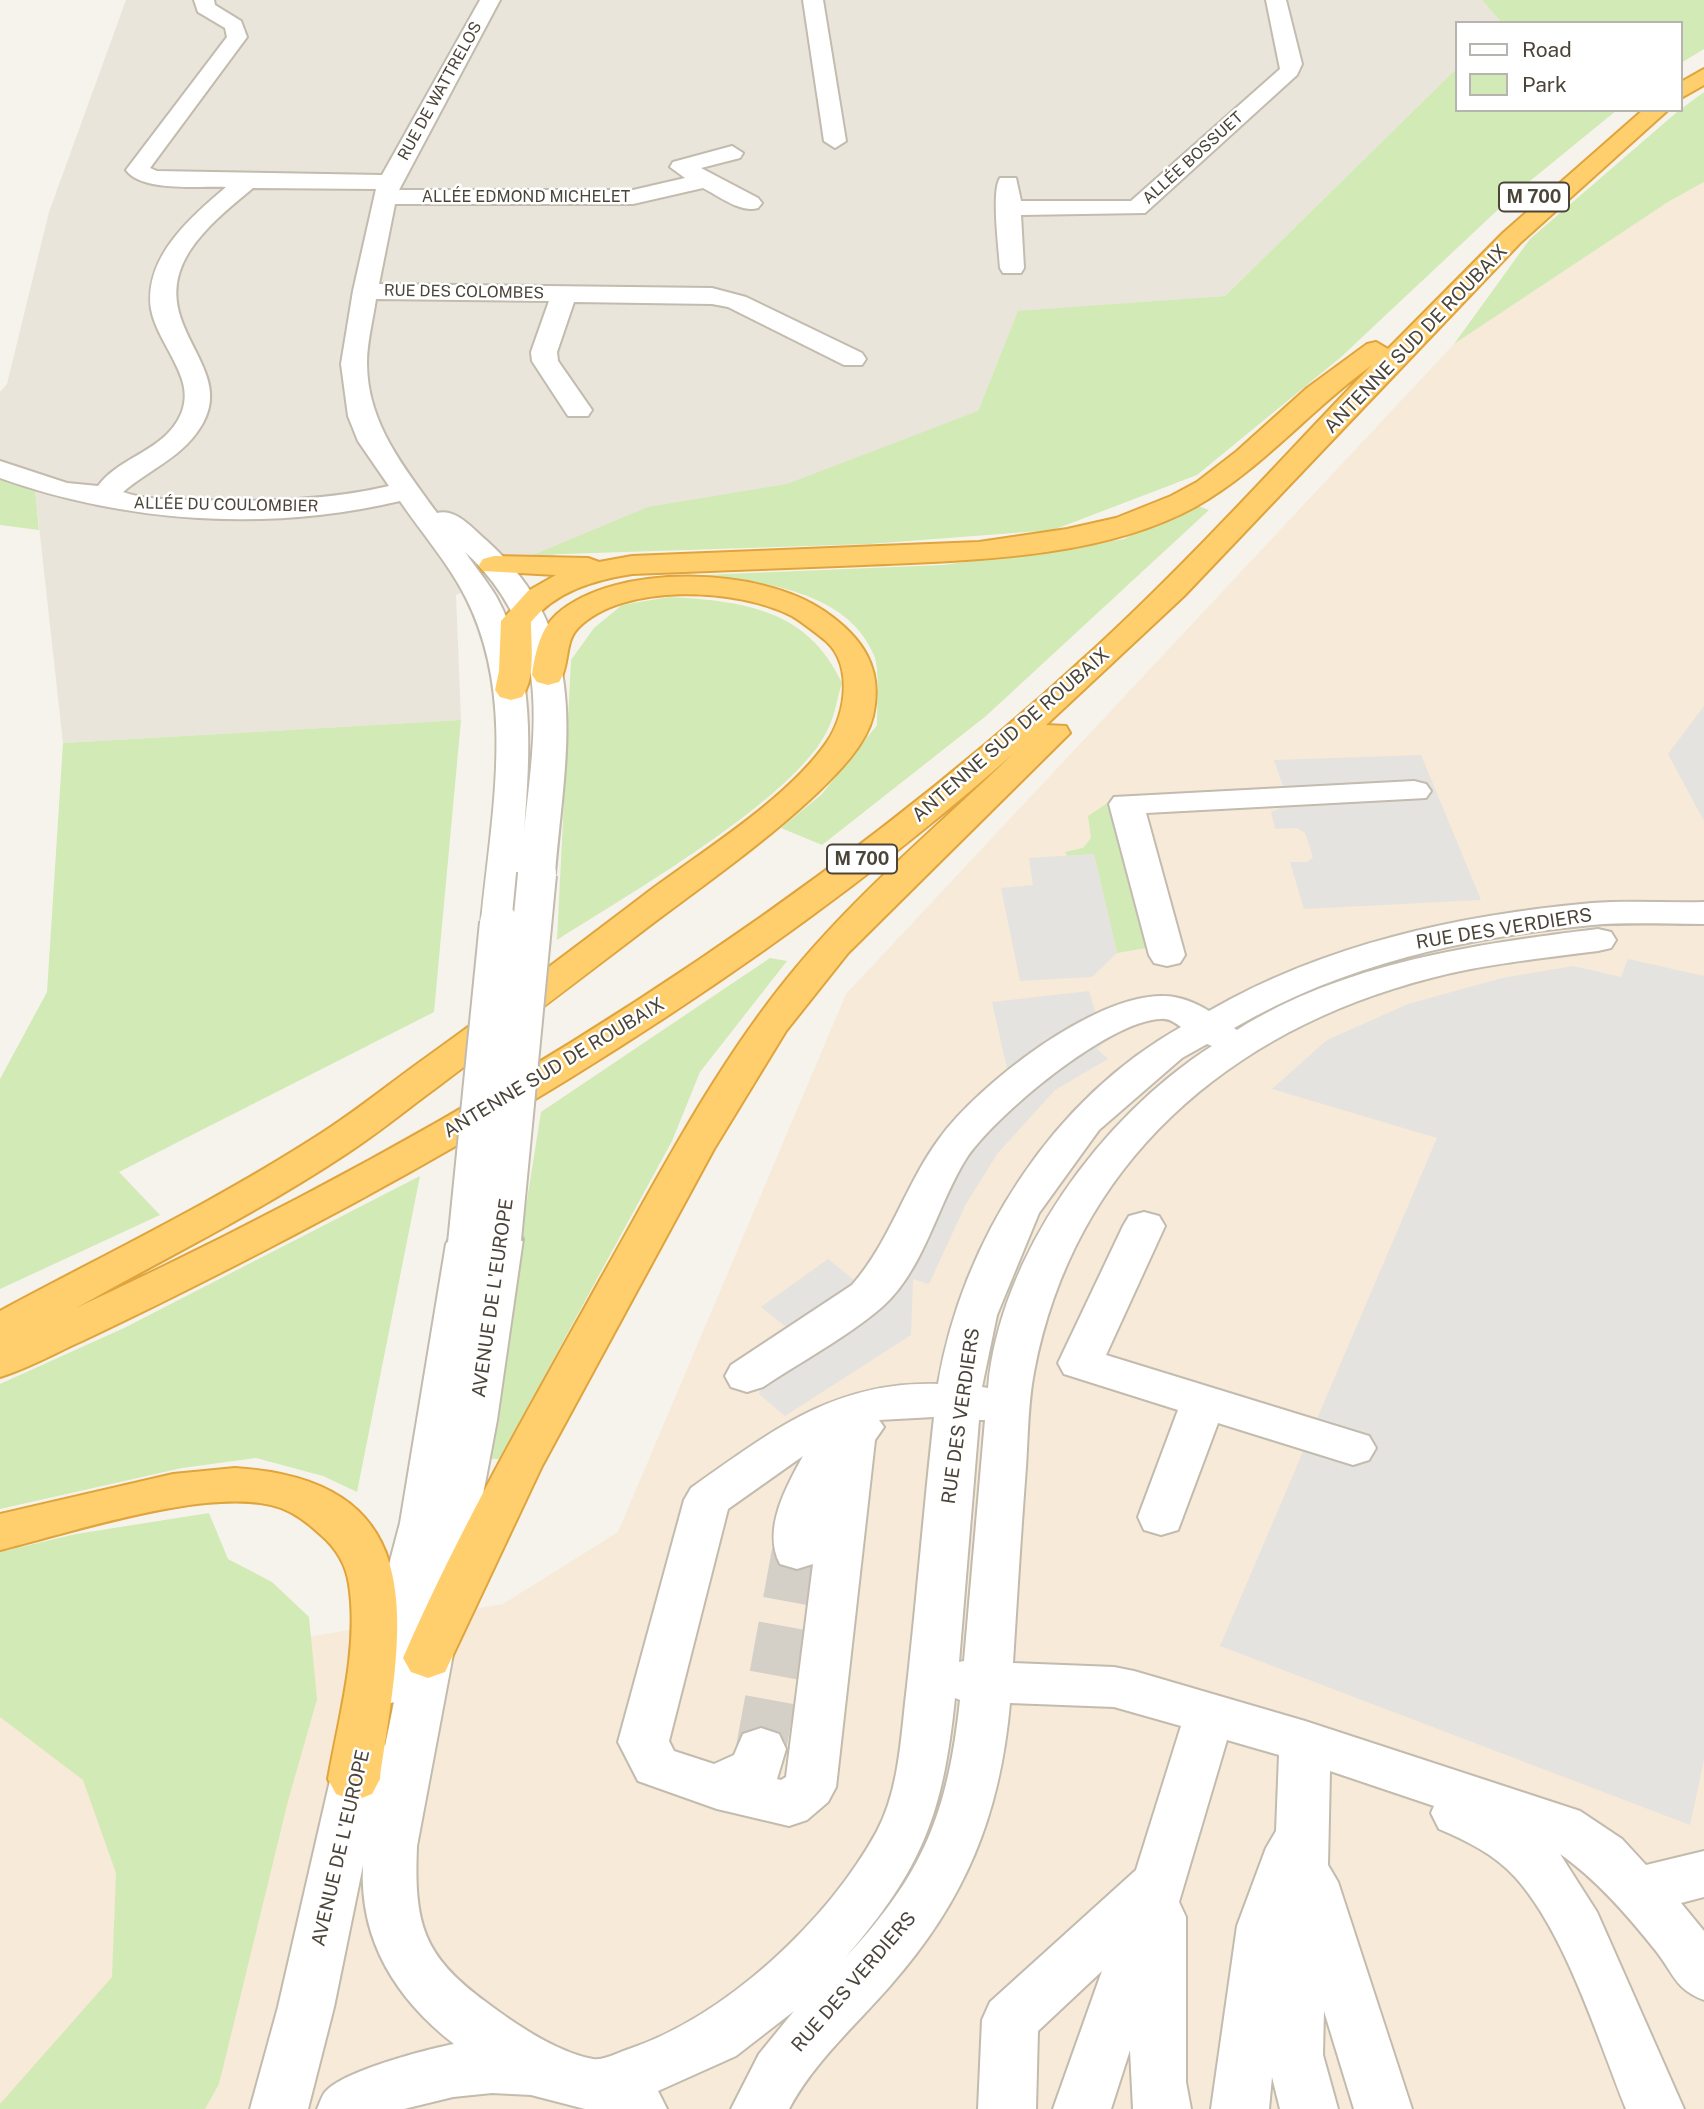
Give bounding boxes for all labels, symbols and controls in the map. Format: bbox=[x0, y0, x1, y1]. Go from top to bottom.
street label: RUE DE WATTRELOS bbox=[394, 18, 486, 164]
legend bbox=[1456, 21, 1683, 112]
text: Road bbox=[1522, 37, 1572, 62]
text: Park bbox=[1522, 72, 1567, 97]
street label: ALLÉE BOSSUET bbox=[1139, 108, 1247, 208]
road number: M 700 bbox=[1499, 182, 1569, 212]
street label: ALLÉE EDMOND MICHELET bbox=[422, 187, 630, 207]
street label: ANTENNE SUD DE ROUBAIX bbox=[1320, 240, 1512, 438]
street label: RUE DES COLOMBES bbox=[384, 281, 544, 303]
street label: ALLÉE DU COULOMBIER bbox=[134, 494, 318, 516]
street label: ANTENNE SUD DE ROUBAIX bbox=[908, 643, 1114, 827]
road number: M 700 bbox=[827, 844, 897, 874]
street label: RUE DES VERDIERS bbox=[1414, 904, 1594, 954]
street label: ANTENNE SUD DE ROUBAIX bbox=[439, 993, 669, 1143]
street label: AVENUE DE L'EUROPE bbox=[468, 1197, 518, 1399]
street label: RUE DES VERDIERS bbox=[937, 1326, 985, 1506]
street label: AVENUE DE L'EUROPE bbox=[307, 1748, 375, 1948]
street label: RUE DES VERDIERS bbox=[787, 1907, 921, 2057]

